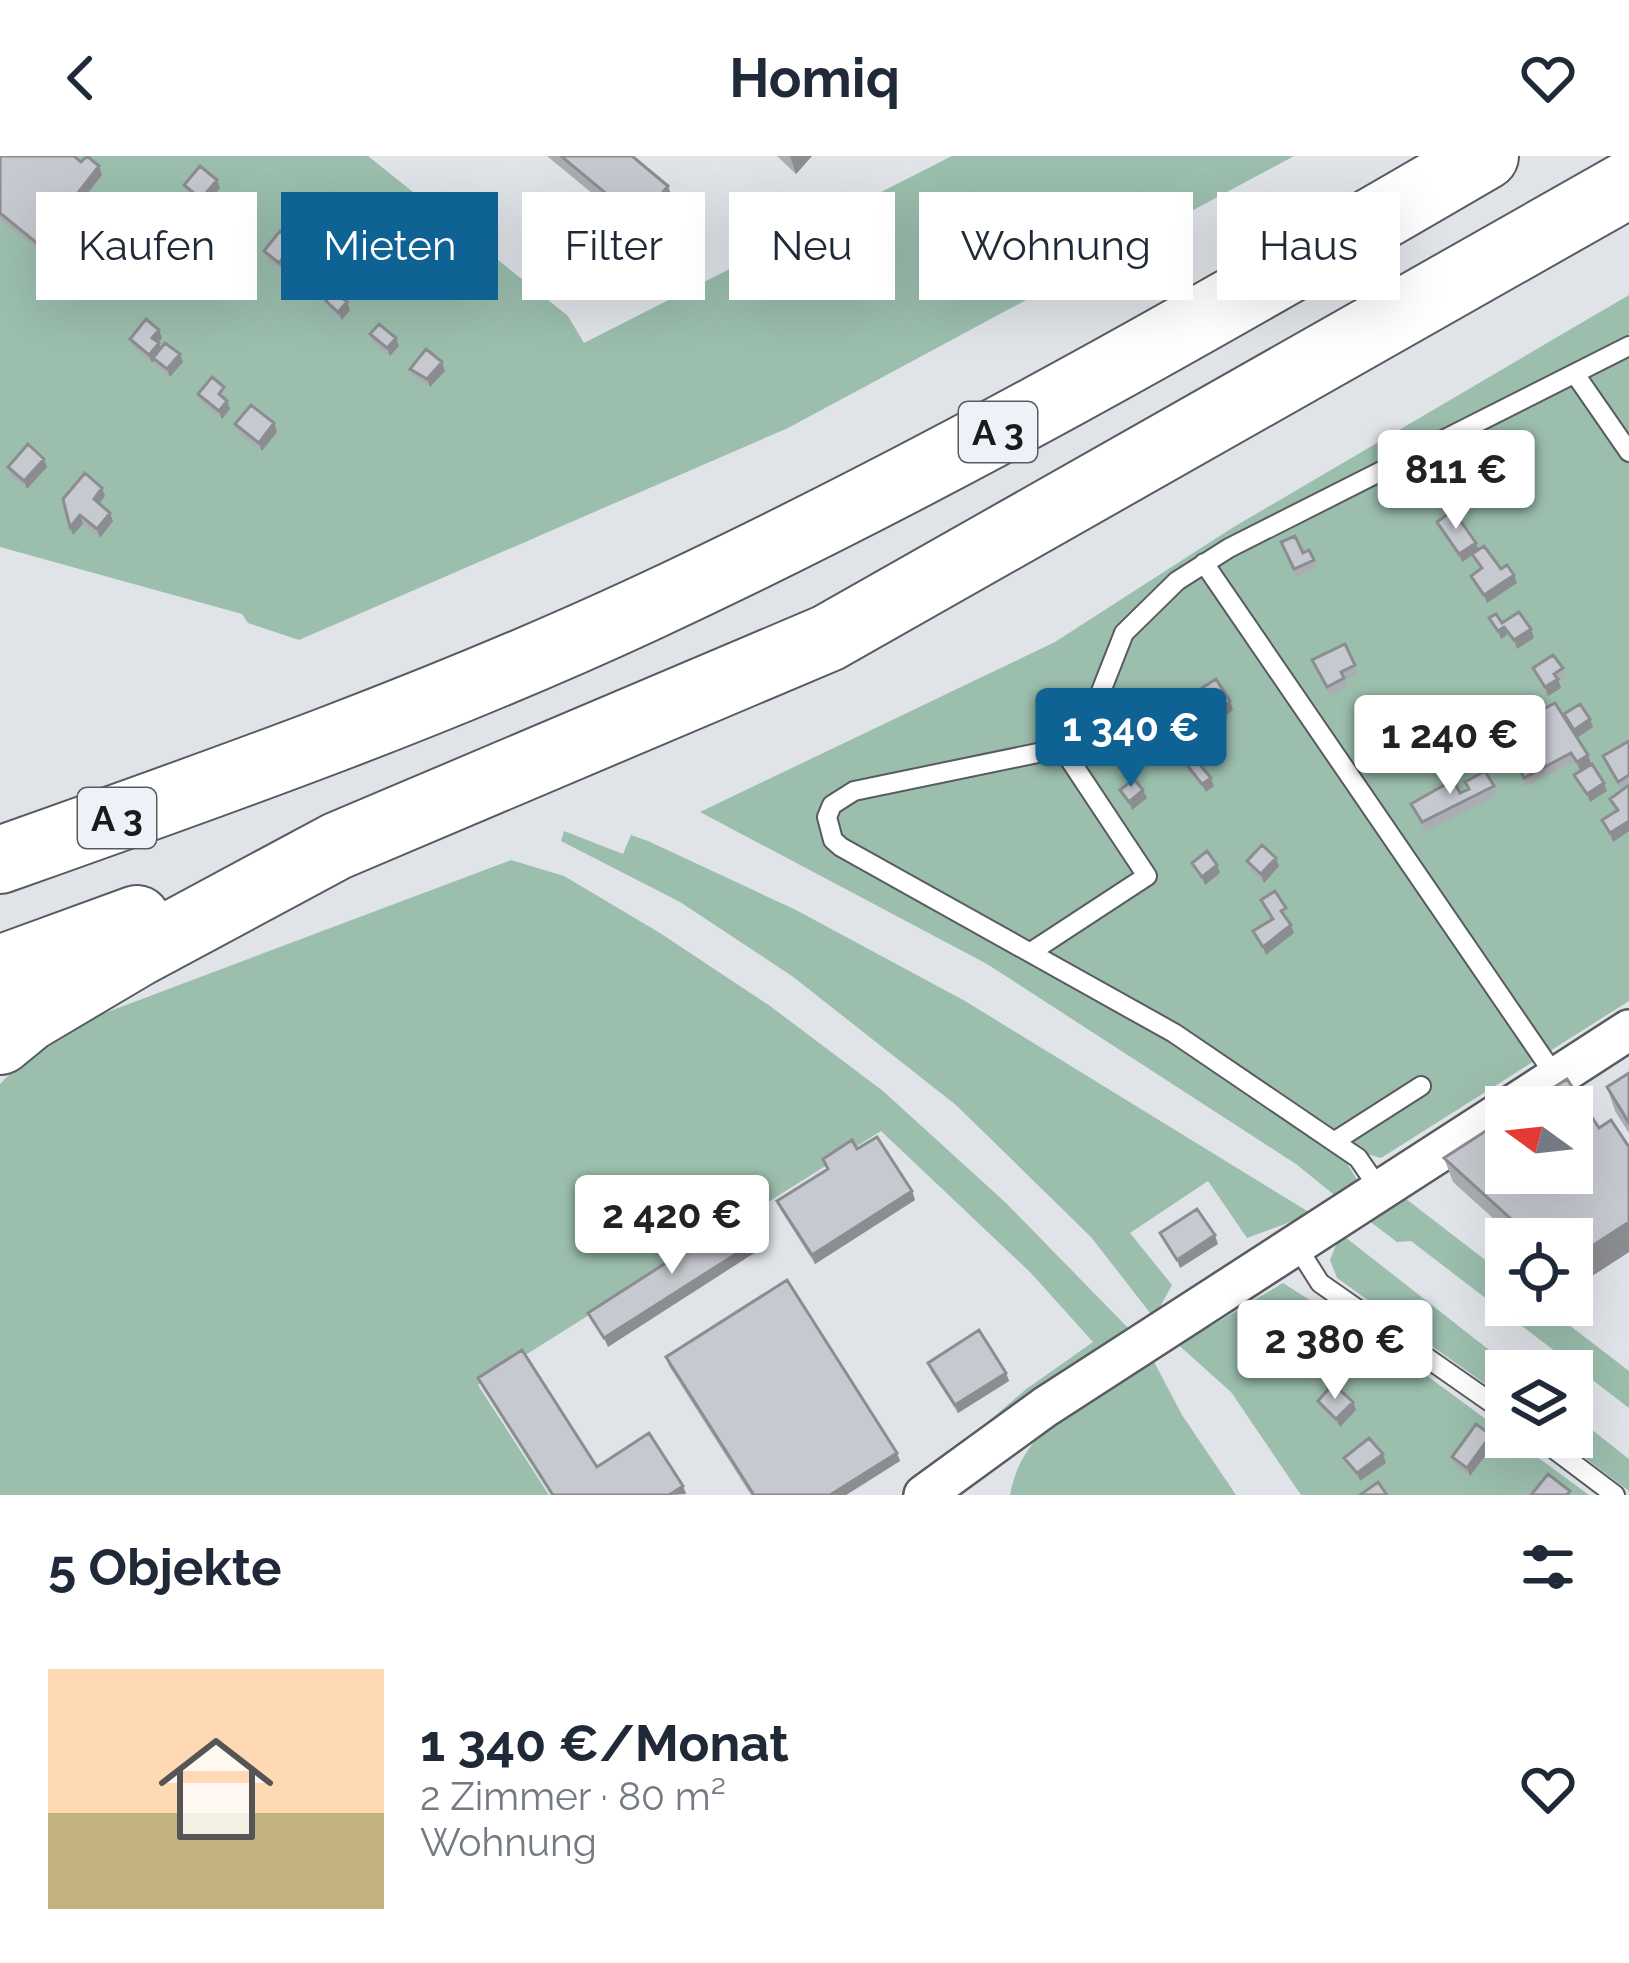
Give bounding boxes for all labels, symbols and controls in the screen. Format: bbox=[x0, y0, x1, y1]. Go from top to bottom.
icon: back bbox=[48, 45, 114, 111]
icon: heart bbox=[1515, 45, 1581, 111]
text: Homiq bbox=[729, 46, 900, 110]
chip: Kaufen bbox=[36, 192, 257, 300]
chip: Mieten bbox=[281, 192, 498, 300]
chip: Filter bbox=[522, 192, 705, 300]
chip: Neu bbox=[729, 192, 895, 300]
chip: Wohnung bbox=[919, 192, 1193, 300]
chip: Haus bbox=[1217, 192, 1400, 300]
road number: A 3 bbox=[959, 402, 1037, 462]
pin: 811 € bbox=[1372, 430, 1540, 532]
text: 811 € bbox=[1405, 446, 1507, 492]
pin: 1 340 € bbox=[1020, 688, 1242, 790]
pin: 1 240 € bbox=[1339, 695, 1561, 797]
text: 1 340 € bbox=[1062, 704, 1200, 750]
text: 1 240 € bbox=[1381, 711, 1519, 757]
road number: A 3 bbox=[78, 788, 156, 848]
north arrow bbox=[1485, 1086, 1593, 1194]
map controls bbox=[1485, 1086, 1593, 1458]
pin: 2 420 € bbox=[561, 1175, 783, 1277]
text: 2 420 € bbox=[602, 1191, 742, 1237]
button: locate bbox=[1485, 1218, 1593, 1326]
pin: 2 380 € bbox=[1224, 1300, 1446, 1402]
text: 2 380 € bbox=[1264, 1316, 1406, 1362]
button: layers bbox=[1485, 1350, 1593, 1458]
icon: filters bbox=[1515, 1534, 1581, 1600]
text: 5 Objekte bbox=[48, 1537, 282, 1597]
text: 1 340 €/Monat bbox=[420, 1713, 789, 1773]
icon: home bbox=[144, 1717, 288, 1861]
icon: heart bbox=[1515, 1756, 1581, 1822]
text: 2 Zimmer · 80 m² bbox=[420, 1773, 726, 1819]
text: Wohnung bbox=[420, 1819, 597, 1865]

